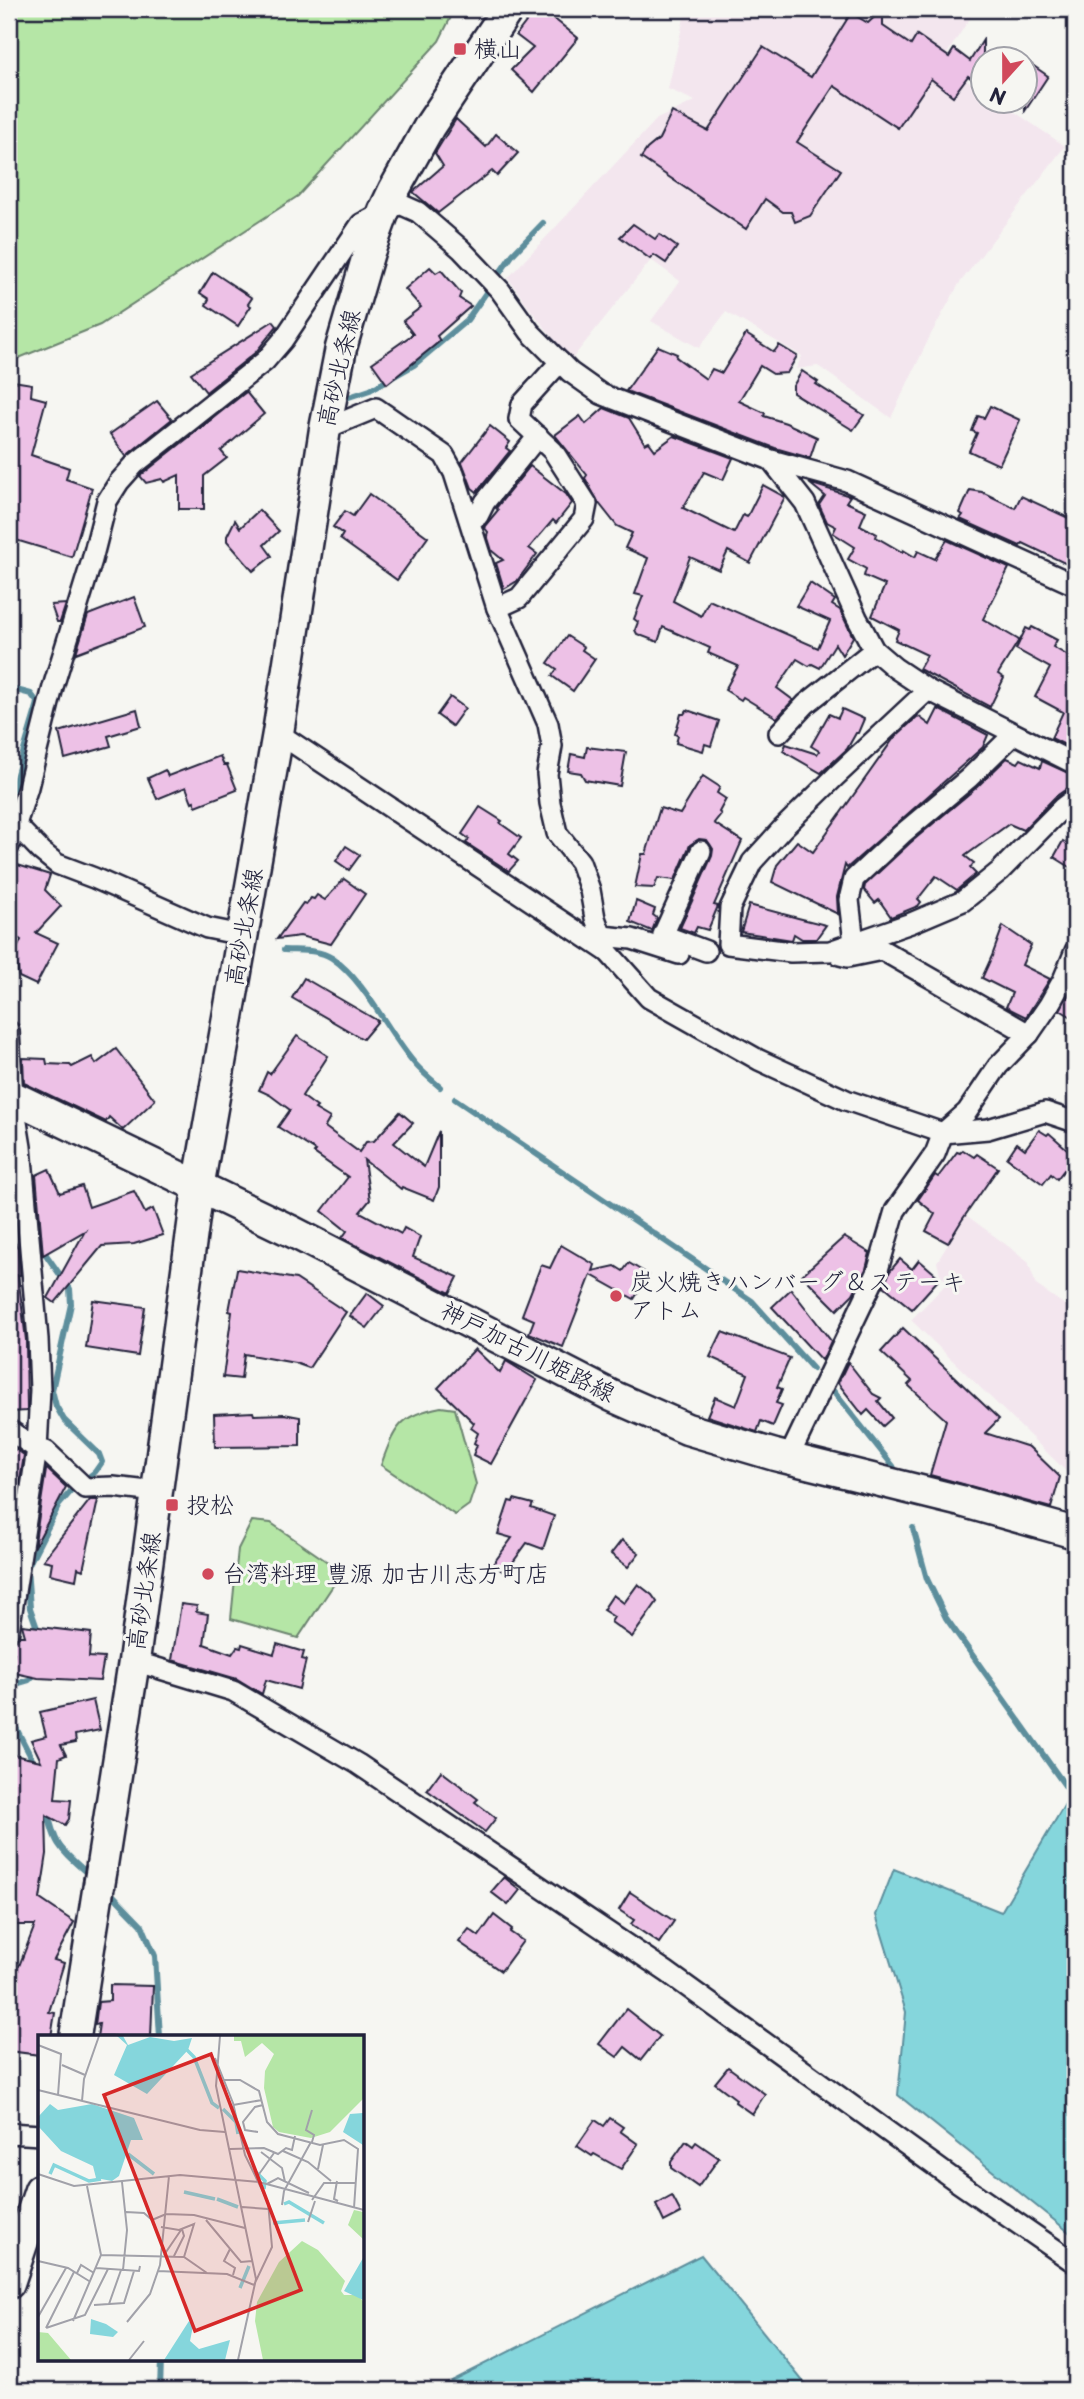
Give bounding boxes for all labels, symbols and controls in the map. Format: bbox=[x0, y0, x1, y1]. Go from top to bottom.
place label: 横山 bbox=[474, 29, 522, 65]
marker: 横山 bbox=[452, 41, 468, 57]
north arrow bbox=[968, 46, 1038, 116]
text: N bbox=[986, 81, 1010, 113]
street label: 高砂北条線 bbox=[306, 305, 368, 430]
street label: 高砂北条線 bbox=[214, 864, 270, 989]
place label: 炭火焼きハンバーグ＆ステーキ アトム bbox=[630, 1262, 966, 1326]
marker: 炭火焼きハンバーグ＆ステーキ アトム bbox=[608, 1288, 624, 1304]
street label: 神戸加古川姫路線 bbox=[435, 1291, 623, 1410]
place label: 投松 bbox=[186, 1485, 234, 1521]
marker: 投松 bbox=[164, 1497, 180, 1513]
street label: 高砂北条線 bbox=[116, 1529, 168, 1653]
place label: 台湾料理 豊源 加古川志方町店 bbox=[222, 1554, 550, 1590]
marker: 台湾料理 豊源 加古川志方町店 bbox=[200, 1566, 216, 1582]
inset map bbox=[38, 2035, 364, 2360]

